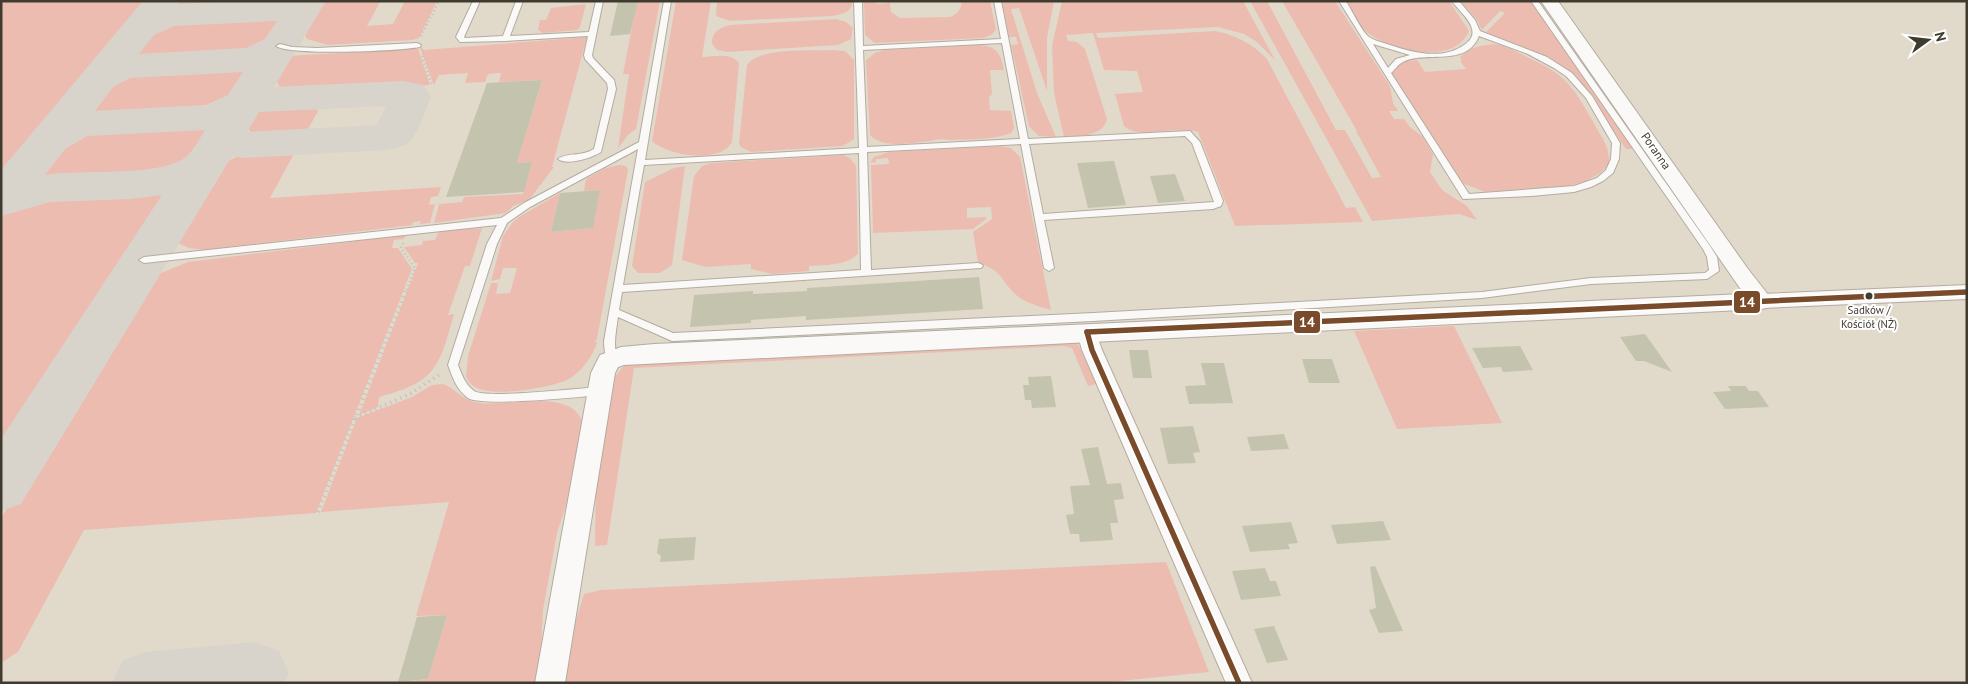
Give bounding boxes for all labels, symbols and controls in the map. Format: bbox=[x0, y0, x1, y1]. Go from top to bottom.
north arrow bbox=[1903, 15, 1953, 65]
text: N bbox=[1931, 30, 1950, 43]
street label: Poranna bbox=[1638, 129, 1675, 172]
line badge: 14 bbox=[1733, 290, 1761, 314]
marker: Sadków / Kościół (NŻ) bbox=[1864, 291, 1874, 301]
text: 14 bbox=[1739, 293, 1755, 311]
place label: Sadków / Kościół (NŻ) bbox=[1841, 303, 1897, 331]
line badge: 14 bbox=[1293, 310, 1321, 334]
text: 14 bbox=[1299, 313, 1315, 331]

